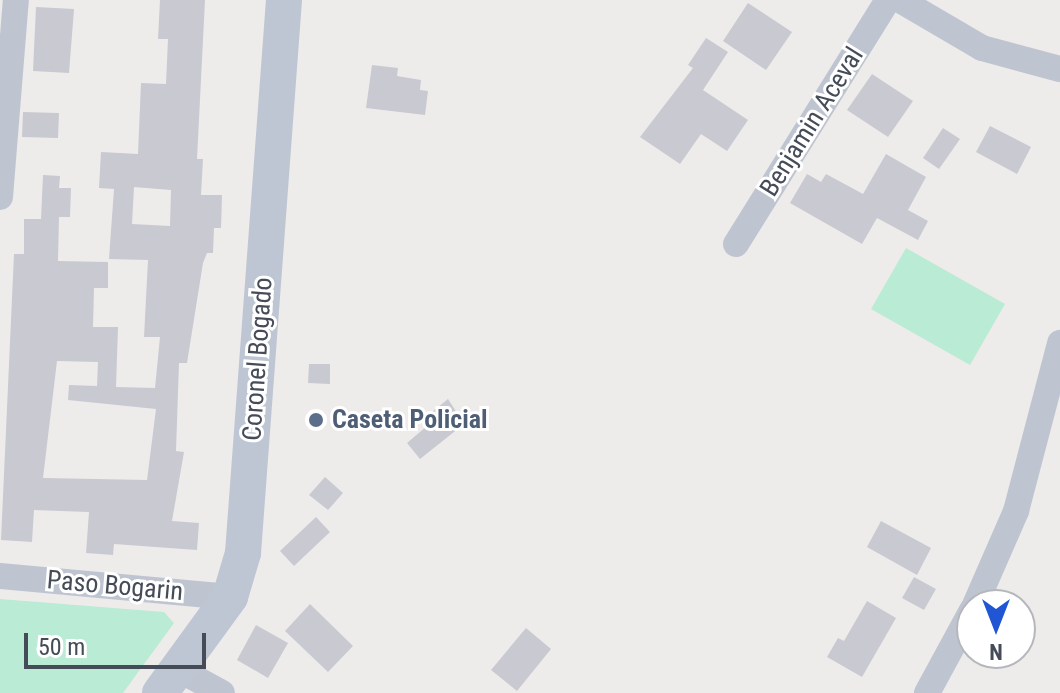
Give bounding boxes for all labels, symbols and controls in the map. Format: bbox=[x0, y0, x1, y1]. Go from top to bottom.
street label: Benjamin Aceval bbox=[754, 42, 870, 202]
street label: Coronel Bogado bbox=[237, 276, 279, 442]
place label: Caseta Policial bbox=[332, 404, 487, 436]
marker: Caseta Policial bbox=[307, 411, 325, 429]
street label: Paso Bogarin bbox=[46, 565, 184, 607]
north arrow bbox=[956, 589, 1036, 669]
scale bar bbox=[28, 617, 210, 667]
text: 50 m bbox=[38, 633, 85, 661]
text: N bbox=[989, 639, 1003, 664]

